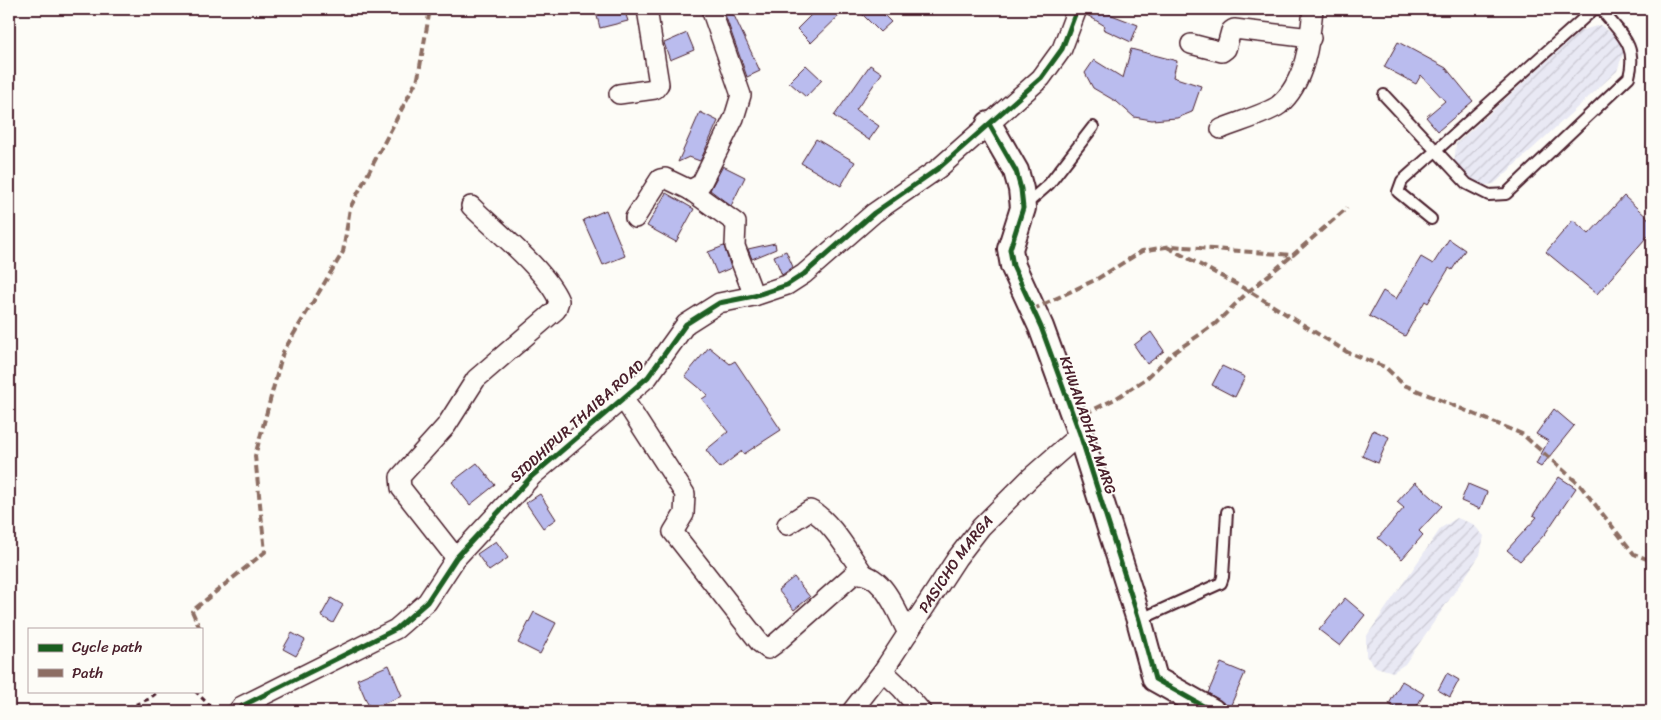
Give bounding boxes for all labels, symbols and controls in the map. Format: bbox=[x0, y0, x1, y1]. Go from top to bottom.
street label: KHWANADHAA MARG bbox=[1052, 352, 1124, 498]
street label: SIDDHIPUR THAIBA ROAD bbox=[504, 353, 650, 489]
street label: PASICHO MARGA bbox=[911, 509, 999, 618]
legend bbox=[28, 628, 202, 692]
text: Cycle path bbox=[72, 634, 143, 660]
text: Path bbox=[72, 660, 103, 686]

